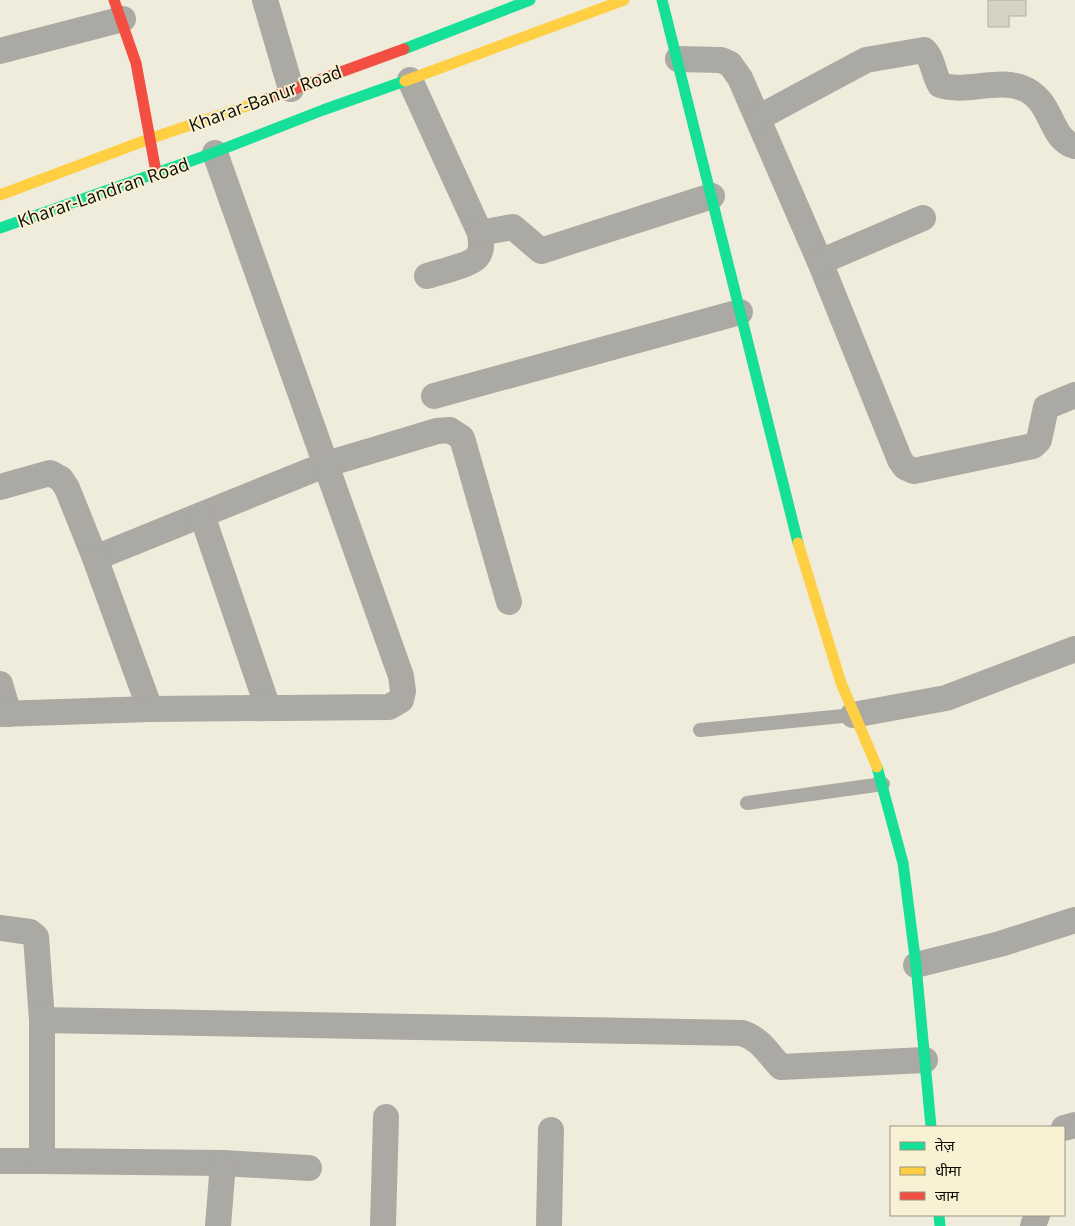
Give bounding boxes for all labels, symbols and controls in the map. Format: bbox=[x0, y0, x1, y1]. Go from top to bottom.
street label: Kharar-Banur Road bbox=[185, 59, 345, 137]
street label: Kharar-Landran Road bbox=[14, 151, 192, 233]
legend bbox=[890, 1126, 1065, 1216]
text: तेज़ bbox=[935, 1135, 956, 1155]
text: धीमा bbox=[935, 1160, 962, 1180]
text: जाम bbox=[935, 1185, 960, 1205]

